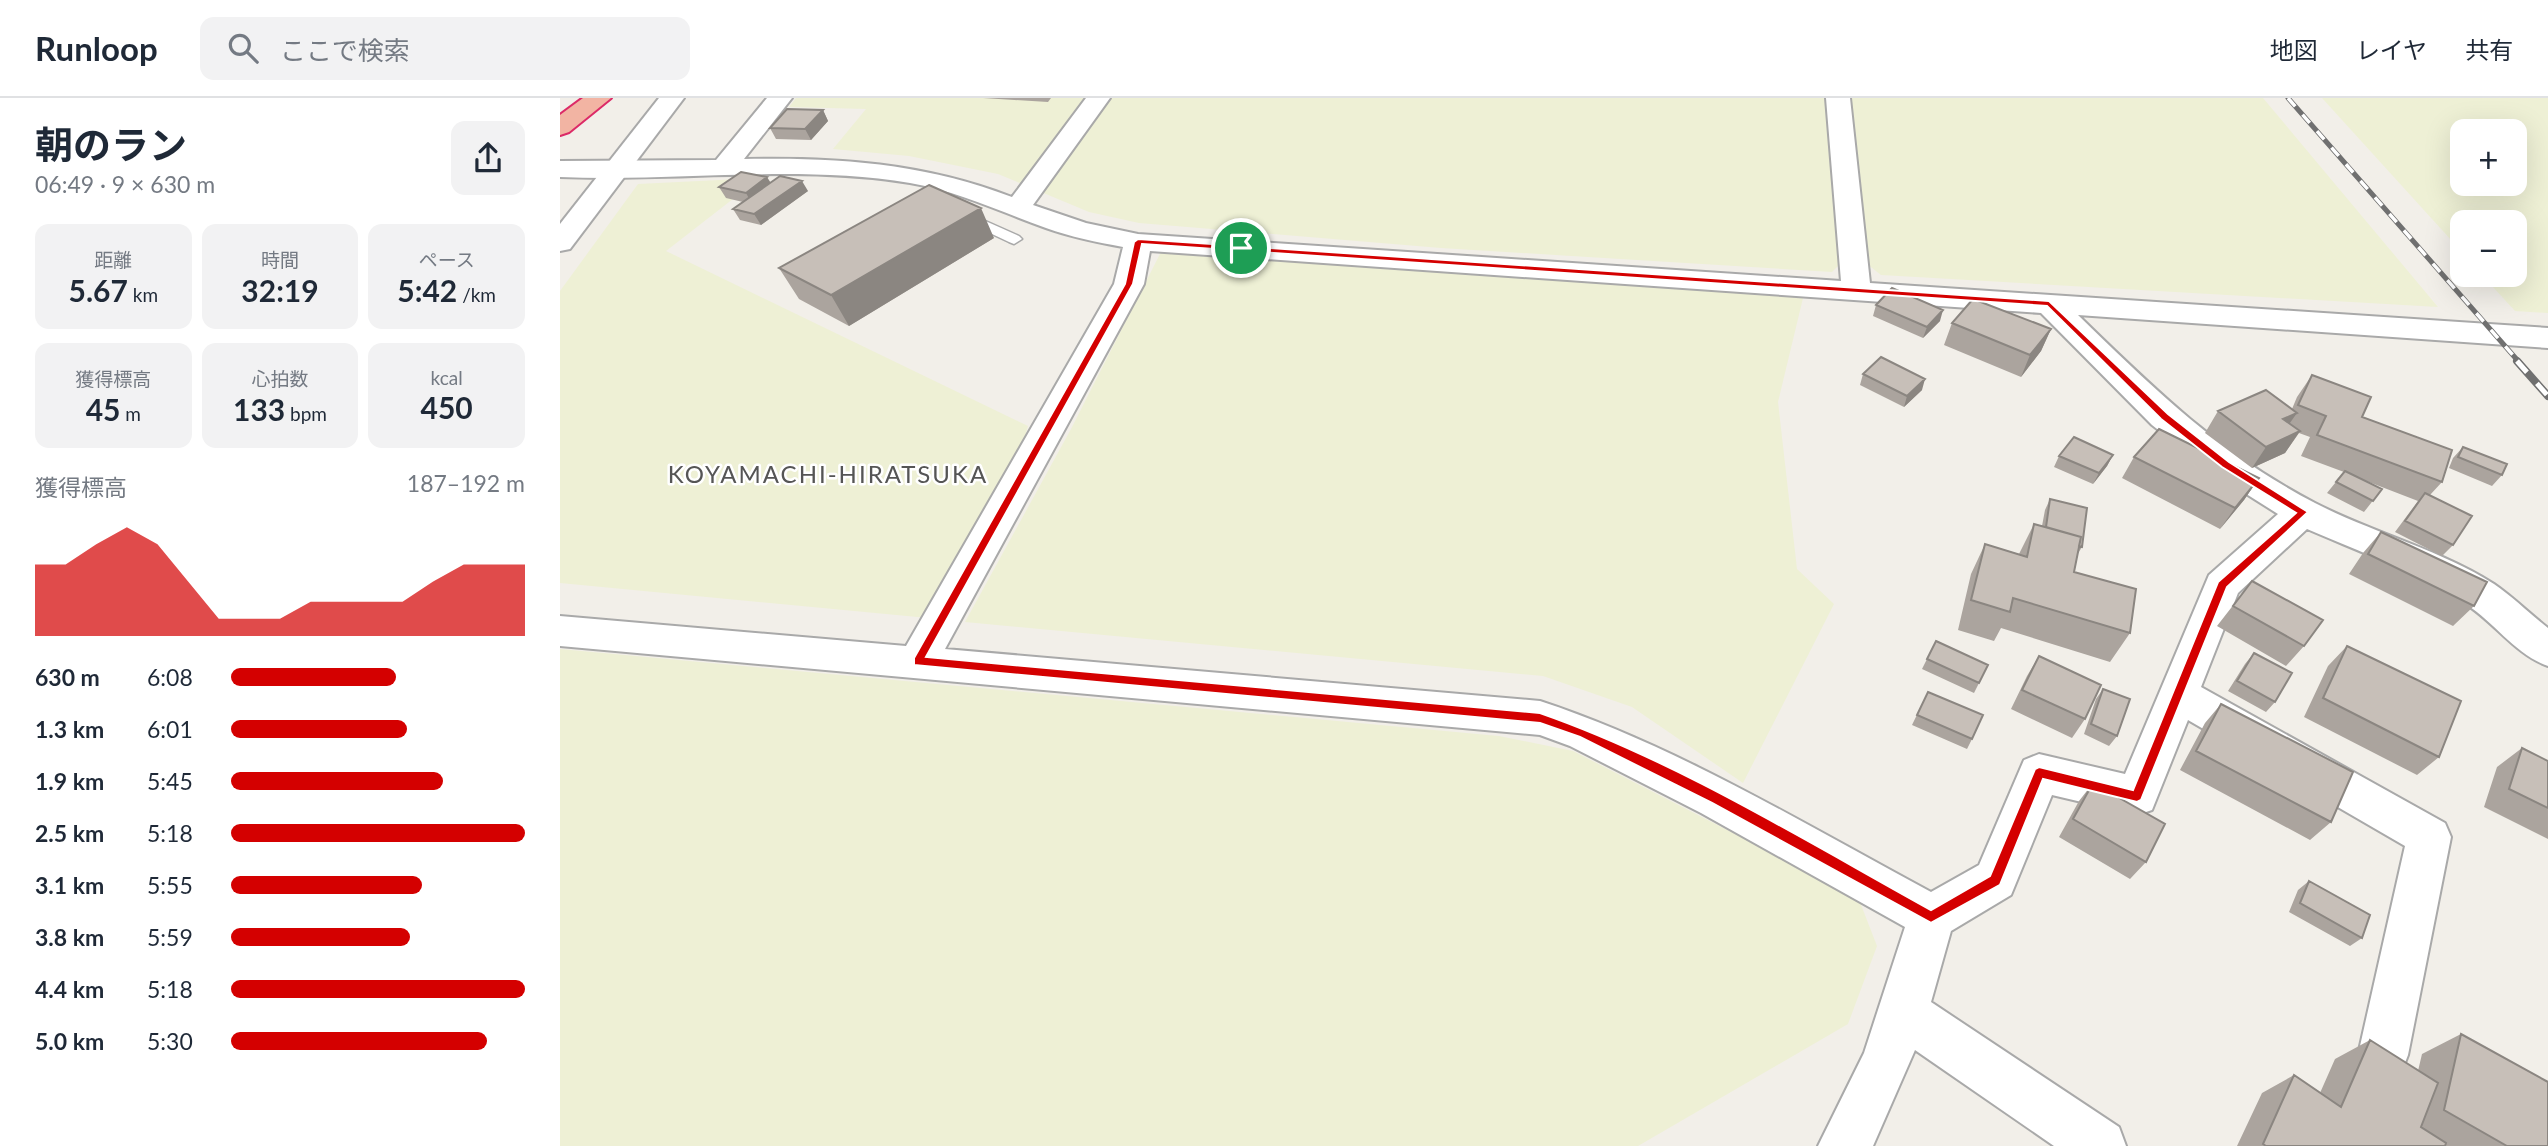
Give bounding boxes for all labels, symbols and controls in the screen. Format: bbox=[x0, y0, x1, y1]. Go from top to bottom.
search box bbox=[200, 17, 690, 80]
text: Runloop bbox=[35, 28, 158, 68]
icon: search bbox=[224, 29, 262, 67]
text: ここで検索 bbox=[280, 34, 410, 66]
text: 地図 bbox=[2270, 35, 2318, 64]
text: レイヤ bbox=[2356, 35, 2427, 64]
text: 共有 bbox=[2465, 35, 2513, 64]
map controls bbox=[2450, 119, 2527, 287]
button: + bbox=[2450, 119, 2527, 196]
text: 朝のラン bbox=[35, 121, 187, 167]
button: share bbox=[451, 121, 525, 195]
text: 06:49 · 9 × 630 m bbox=[35, 170, 215, 198]
button: − bbox=[2450, 210, 2527, 287]
pin bbox=[1211, 218, 1271, 278]
icon: arrive bbox=[1222, 229, 1260, 267]
text: 距離 bbox=[94, 248, 132, 271]
text: 時間 bbox=[261, 248, 299, 271]
text: ペース bbox=[419, 248, 475, 271]
text: 5.67 bbox=[69, 272, 128, 308]
text: 32:19 bbox=[241, 272, 319, 308]
text: 5:42 bbox=[397, 272, 457, 308]
text: km bbox=[128, 283, 158, 306]
text: /km bbox=[457, 283, 496, 306]
text: kcal bbox=[431, 366, 463, 389]
text: 獲得標高 bbox=[75, 367, 151, 390]
text: 心拍数 bbox=[251, 367, 309, 390]
text: 450 bbox=[421, 389, 473, 425]
text: 45 bbox=[86, 391, 120, 427]
text: 133 bbox=[233, 391, 285, 427]
text: m bbox=[120, 402, 141, 425]
text: bpm bbox=[285, 402, 327, 425]
district label: KOYAMACHI-HIRATSUKA bbox=[668, 459, 988, 488]
text: 187–192 m bbox=[407, 469, 525, 497]
text: 獲得標高 bbox=[35, 473, 127, 501]
text: 630 m bbox=[35, 663, 100, 691]
text: 6:08 bbox=[147, 663, 193, 691]
text: 1.3 km bbox=[35, 715, 104, 743]
text: 6:01 bbox=[147, 715, 193, 743]
text: 1.9 km bbox=[35, 767, 104, 795]
text: 5:45 bbox=[147, 767, 193, 795]
text: 2.5 km bbox=[35, 819, 104, 847]
text: 5:18 bbox=[147, 819, 193, 847]
text: 3.1 km bbox=[35, 871, 104, 899]
text: 5:55 bbox=[147, 871, 193, 899]
text: 3.8 km bbox=[35, 923, 104, 951]
text: 5:59 bbox=[147, 923, 193, 951]
text: 4.4 km bbox=[35, 975, 104, 1003]
text: 5:18 bbox=[147, 975, 193, 1003]
text: 5.0 km bbox=[35, 1027, 104, 1055]
text: 5:30 bbox=[147, 1027, 193, 1055]

